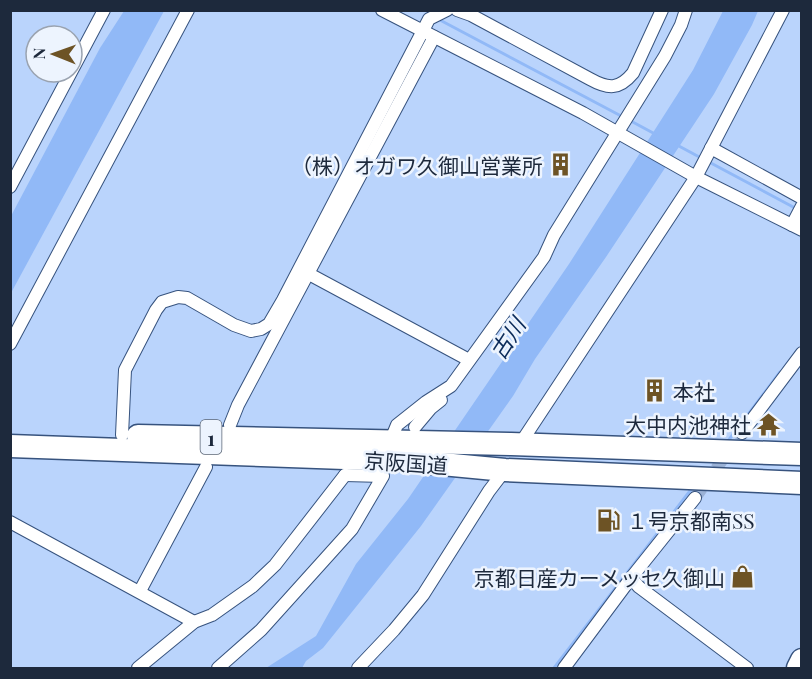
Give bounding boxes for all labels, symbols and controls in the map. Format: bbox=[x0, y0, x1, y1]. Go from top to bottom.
north arrow bbox=[24, 24, 84, 84]
text: N bbox=[28, 47, 49, 60]
place label: （株）オガワ久御山営業所 bbox=[291, 151, 543, 179]
building icon: （株）オガワ久御山営業所 bbox=[548, 152, 574, 178]
water label: 古川 bbox=[482, 310, 533, 365]
place label: 本社 bbox=[673, 377, 715, 405]
building icon: 本社 bbox=[642, 378, 668, 404]
place label: 大中内池神社 bbox=[625, 410, 751, 438]
temple icon: 大中内池神社 bbox=[756, 411, 782, 437]
road number: 1 bbox=[200, 420, 222, 454]
street label: 京阪国道 bbox=[363, 445, 449, 479]
place label: １号京都南SS bbox=[627, 506, 755, 534]
fuel station icon: １号京都南SS bbox=[596, 507, 622, 533]
place label: 京都日産カーメッセ久御山 bbox=[474, 563, 725, 591]
shop icon: 京都日産カーメッセ久御山 bbox=[730, 564, 756, 590]

